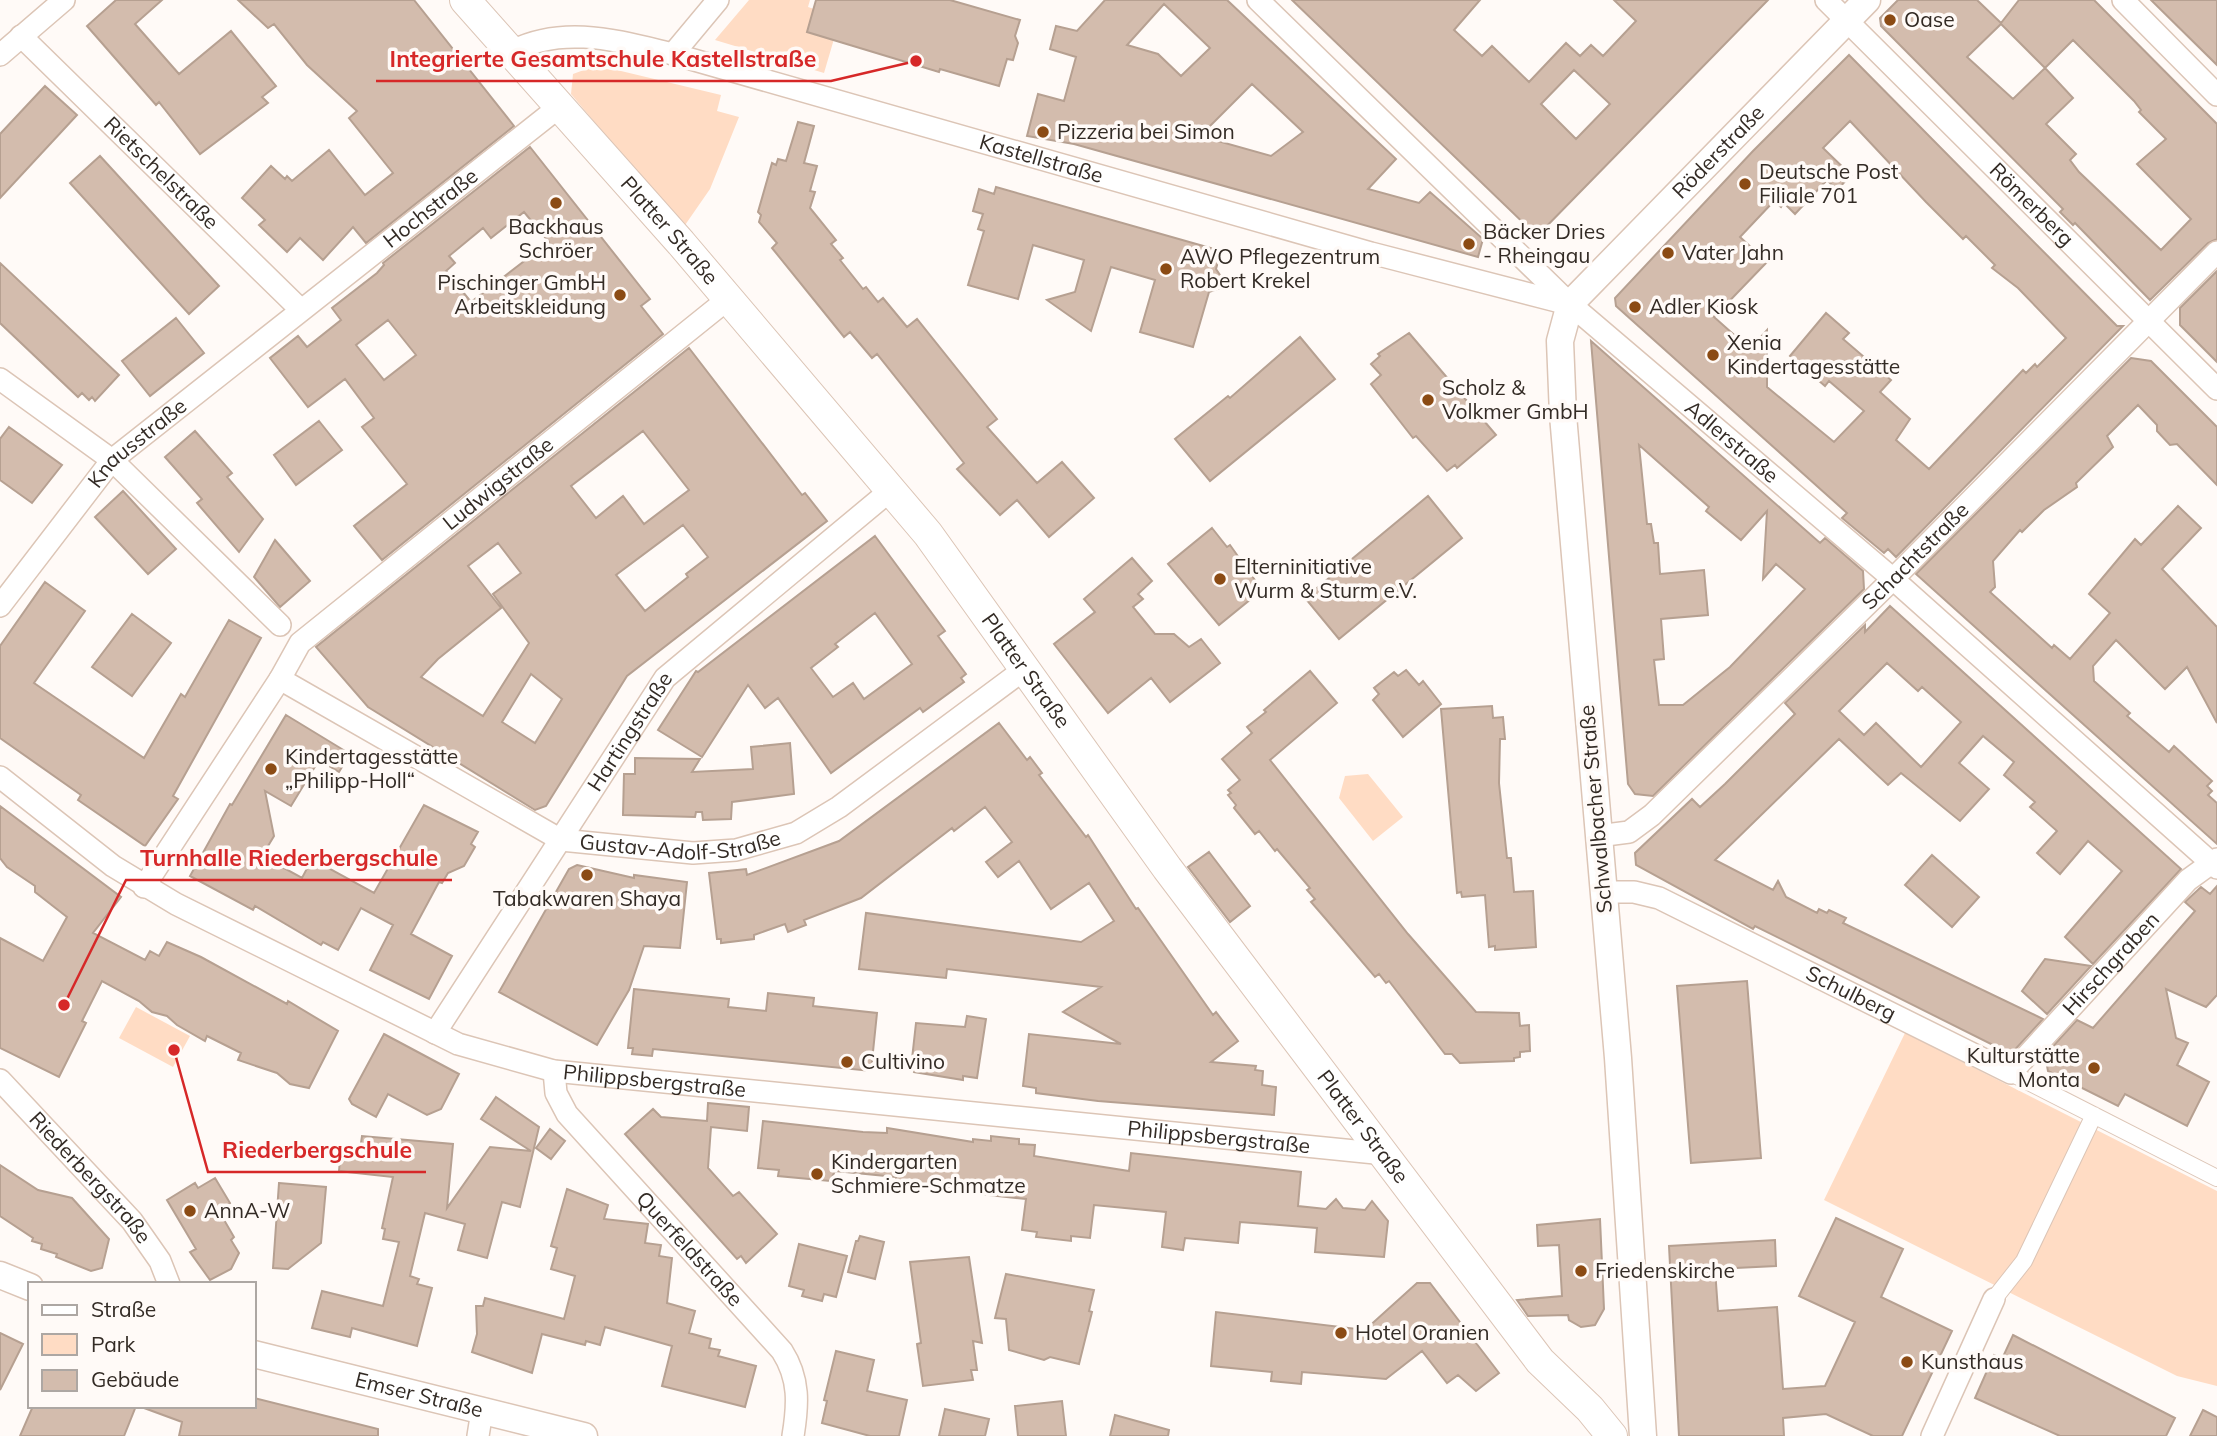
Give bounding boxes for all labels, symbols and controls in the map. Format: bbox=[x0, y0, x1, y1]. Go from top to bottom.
place label: Oase bbox=[1904, 6, 1955, 32]
marker: Oase bbox=[1882, 12, 1898, 28]
callout: Integrierte Gesamtschule Kastellstraße bbox=[376, 37, 831, 81]
text: Integrierte Gesamtschule Kastellstraße bbox=[390, 44, 816, 73]
street label: Röderstraße bbox=[1666, 99, 1769, 204]
street label: Rietschelstraße bbox=[99, 110, 225, 234]
place label: Pizzeria bei Simon bbox=[1057, 118, 1235, 144]
marker: Pizzeria bei Simon bbox=[1035, 124, 1051, 140]
street label: Kastellstraße bbox=[977, 128, 1106, 188]
street label: Römerberg bbox=[1985, 157, 2080, 251]
place label: Deutsche Post Filiale 701 bbox=[1759, 158, 1898, 208]
street label: Hochstraße bbox=[377, 162, 483, 253]
street label: Platter Straße bbox=[616, 170, 724, 289]
marker: Deutsche Post Filiale 701 bbox=[1737, 176, 1753, 192]
marker: Backhaus Schröer bbox=[548, 195, 564, 211]
place label: Backhaus Schröer bbox=[508, 213, 604, 263]
place label: Bäcker Dries - Rheingau bbox=[1483, 218, 1606, 268]
marker: Bäcker Dries - Rheingau bbox=[1461, 236, 1477, 252]
place label: Vater Jahn bbox=[1682, 239, 1784, 265]
place label: AWO Pflegezentrum Robert Krekel bbox=[1180, 243, 1380, 293]
marker: Vater Jahn bbox=[1660, 245, 1676, 261]
marker: AWO Pflegezentrum Robert Krekel bbox=[1158, 261, 1174, 277]
place label: Pischinger GmbH Arbeitskleidung bbox=[437, 269, 606, 319]
marker: Pischinger GmbH Arbeitskleidung bbox=[612, 287, 628, 303]
place label: Adler Kiosk bbox=[1649, 293, 1758, 319]
marker: Adler Kiosk bbox=[1627, 299, 1643, 315]
place label: Xenia Kindertagesstätte bbox=[1727, 329, 1900, 379]
marker: Xenia Kindertagesstätte bbox=[1705, 347, 1721, 363]
place label: Scholz & Volkmer GmbH bbox=[1442, 374, 1589, 424]
street label: Knausstraße bbox=[82, 392, 191, 492]
marker: Scholz & Volkmer GmbH bbox=[1420, 392, 1436, 408]
street label: Adlerstraße bbox=[1680, 394, 1784, 488]
street label: Ludwigstraße bbox=[437, 431, 558, 535]
street label: Schachtstraße bbox=[1856, 496, 1974, 615]
place label: Elterninitiative Wurm & Sturm e.V. bbox=[1234, 553, 1417, 603]
marker: Elterninitiative Wurm & Sturm e.V. bbox=[1212, 571, 1228, 587]
street label: Platter Straße bbox=[977, 608, 1077, 733]
street label: Hartingstraße bbox=[581, 667, 677, 796]
street label: Schwalbacher Straße bbox=[1573, 704, 1617, 914]
place label: Kindertagesstätte „Philipp-Holl“ bbox=[285, 743, 458, 793]
marker: Kindertagesstätte „Philipp-Holl“ bbox=[263, 761, 279, 777]
street label: Gustav-Adolf-Straße bbox=[578, 824, 783, 865]
callout: Turnhalle Riederbergschule bbox=[126, 836, 452, 880]
text: Turnhalle Riederbergschule bbox=[140, 843, 438, 872]
marker: Tabakwaren Shaya bbox=[579, 867, 595, 883]
place label: Tabakwaren Shaya bbox=[493, 885, 681, 911]
street label: Hirschgraben bbox=[2057, 906, 2164, 1020]
street label: Schulberg bbox=[1802, 959, 1901, 1026]
place label: Kulturstätte Monta bbox=[1967, 1042, 2080, 1092]
place label: Cultivino bbox=[861, 1048, 945, 1074]
marker: Cultivino bbox=[839, 1054, 855, 1070]
street label: Philippsbergstraße bbox=[562, 1058, 747, 1102]
marker: Kulturstätte Monta bbox=[2086, 1060, 2102, 1076]
street label: Platter Straße bbox=[1312, 1064, 1415, 1188]
street label: Riederbergstraße bbox=[24, 1106, 158, 1248]
street label: Philippsbergstraße bbox=[1126, 1114, 1311, 1158]
callout: Riederbergschule bbox=[208, 1128, 426, 1172]
text: Riederbergschule bbox=[222, 1135, 412, 1164]
place label: Kindergarten Schmiere-Schmatze bbox=[831, 1148, 1026, 1198]
marker: Kindergarten Schmiere-Schmatze bbox=[809, 1166, 825, 1182]
street label: Querfeldstraße bbox=[631, 1185, 749, 1311]
place label: AnnA-W bbox=[204, 1197, 290, 1223]
marker: AnnA-W bbox=[182, 1203, 198, 1219]
place label: Friedenskirche bbox=[1595, 1257, 1735, 1283]
marker: Friedenskirche bbox=[1573, 1263, 1589, 1279]
legend bbox=[28, 1282, 256, 1408]
text: Straße bbox=[91, 1296, 156, 1322]
place label: Hotel Oranien bbox=[1355, 1319, 1489, 1345]
marker: Hotel Oranien bbox=[1333, 1325, 1349, 1341]
text: Park bbox=[91, 1331, 135, 1357]
place label: Kunsthaus bbox=[1921, 1348, 2024, 1374]
marker: Kunsthaus bbox=[1899, 1354, 1915, 1370]
text: Gebäude bbox=[91, 1366, 179, 1392]
street label: Emser Straße bbox=[352, 1366, 486, 1422]

